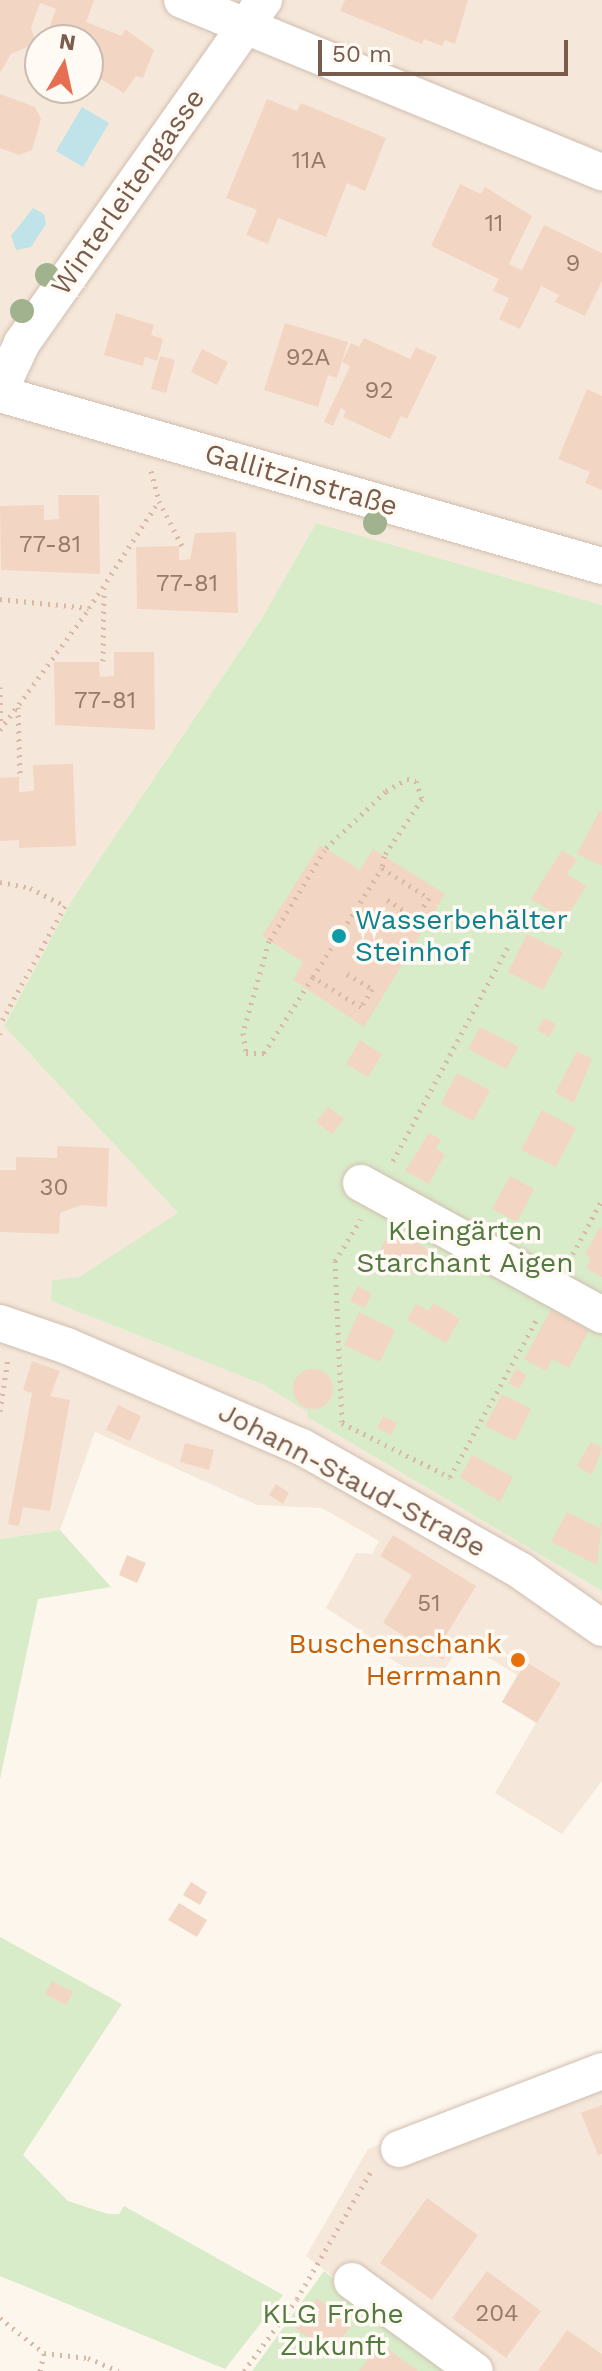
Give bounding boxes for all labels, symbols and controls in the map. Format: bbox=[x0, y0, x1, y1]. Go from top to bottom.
north arrow bbox=[24, 24, 104, 104]
scale bar bbox=[322, 24, 572, 74]
text: N bbox=[58, 28, 78, 55]
text: 50 m bbox=[332, 40, 392, 68]
street label: Winterleitengasse bbox=[44, 82, 212, 302]
house number: 11A bbox=[292, 147, 326, 175]
house number: 11 bbox=[485, 210, 503, 238]
house number: 9 bbox=[566, 250, 580, 278]
house number: 92A bbox=[286, 344, 330, 372]
house number: 92 bbox=[365, 377, 393, 405]
street label: Gallitzinstraße bbox=[201, 436, 401, 524]
house number: 77-81 bbox=[19, 531, 81, 559]
house number: 77-81 bbox=[156, 570, 218, 598]
house number: 77-81 bbox=[74, 687, 136, 715]
place label: Wasserbehälter Steinhof bbox=[355, 903, 568, 969]
marker: Wasserbehälter Steinhof bbox=[330, 927, 348, 945]
house number: 30 bbox=[40, 1174, 68, 1202]
park label: Kleingärten Starchant Aigen bbox=[356, 1214, 574, 1280]
street label: Johann-Staud-Straße bbox=[213, 1395, 491, 1565]
house number: 51 bbox=[417, 1590, 441, 1618]
place label: Buschenschank Herrmann bbox=[288, 1627, 502, 1693]
marker: Buschenschank Herrmann bbox=[509, 1651, 527, 1669]
park label: KLG Frohe Zukunft bbox=[262, 2297, 404, 2363]
house number: 204 bbox=[475, 2300, 519, 2328]

